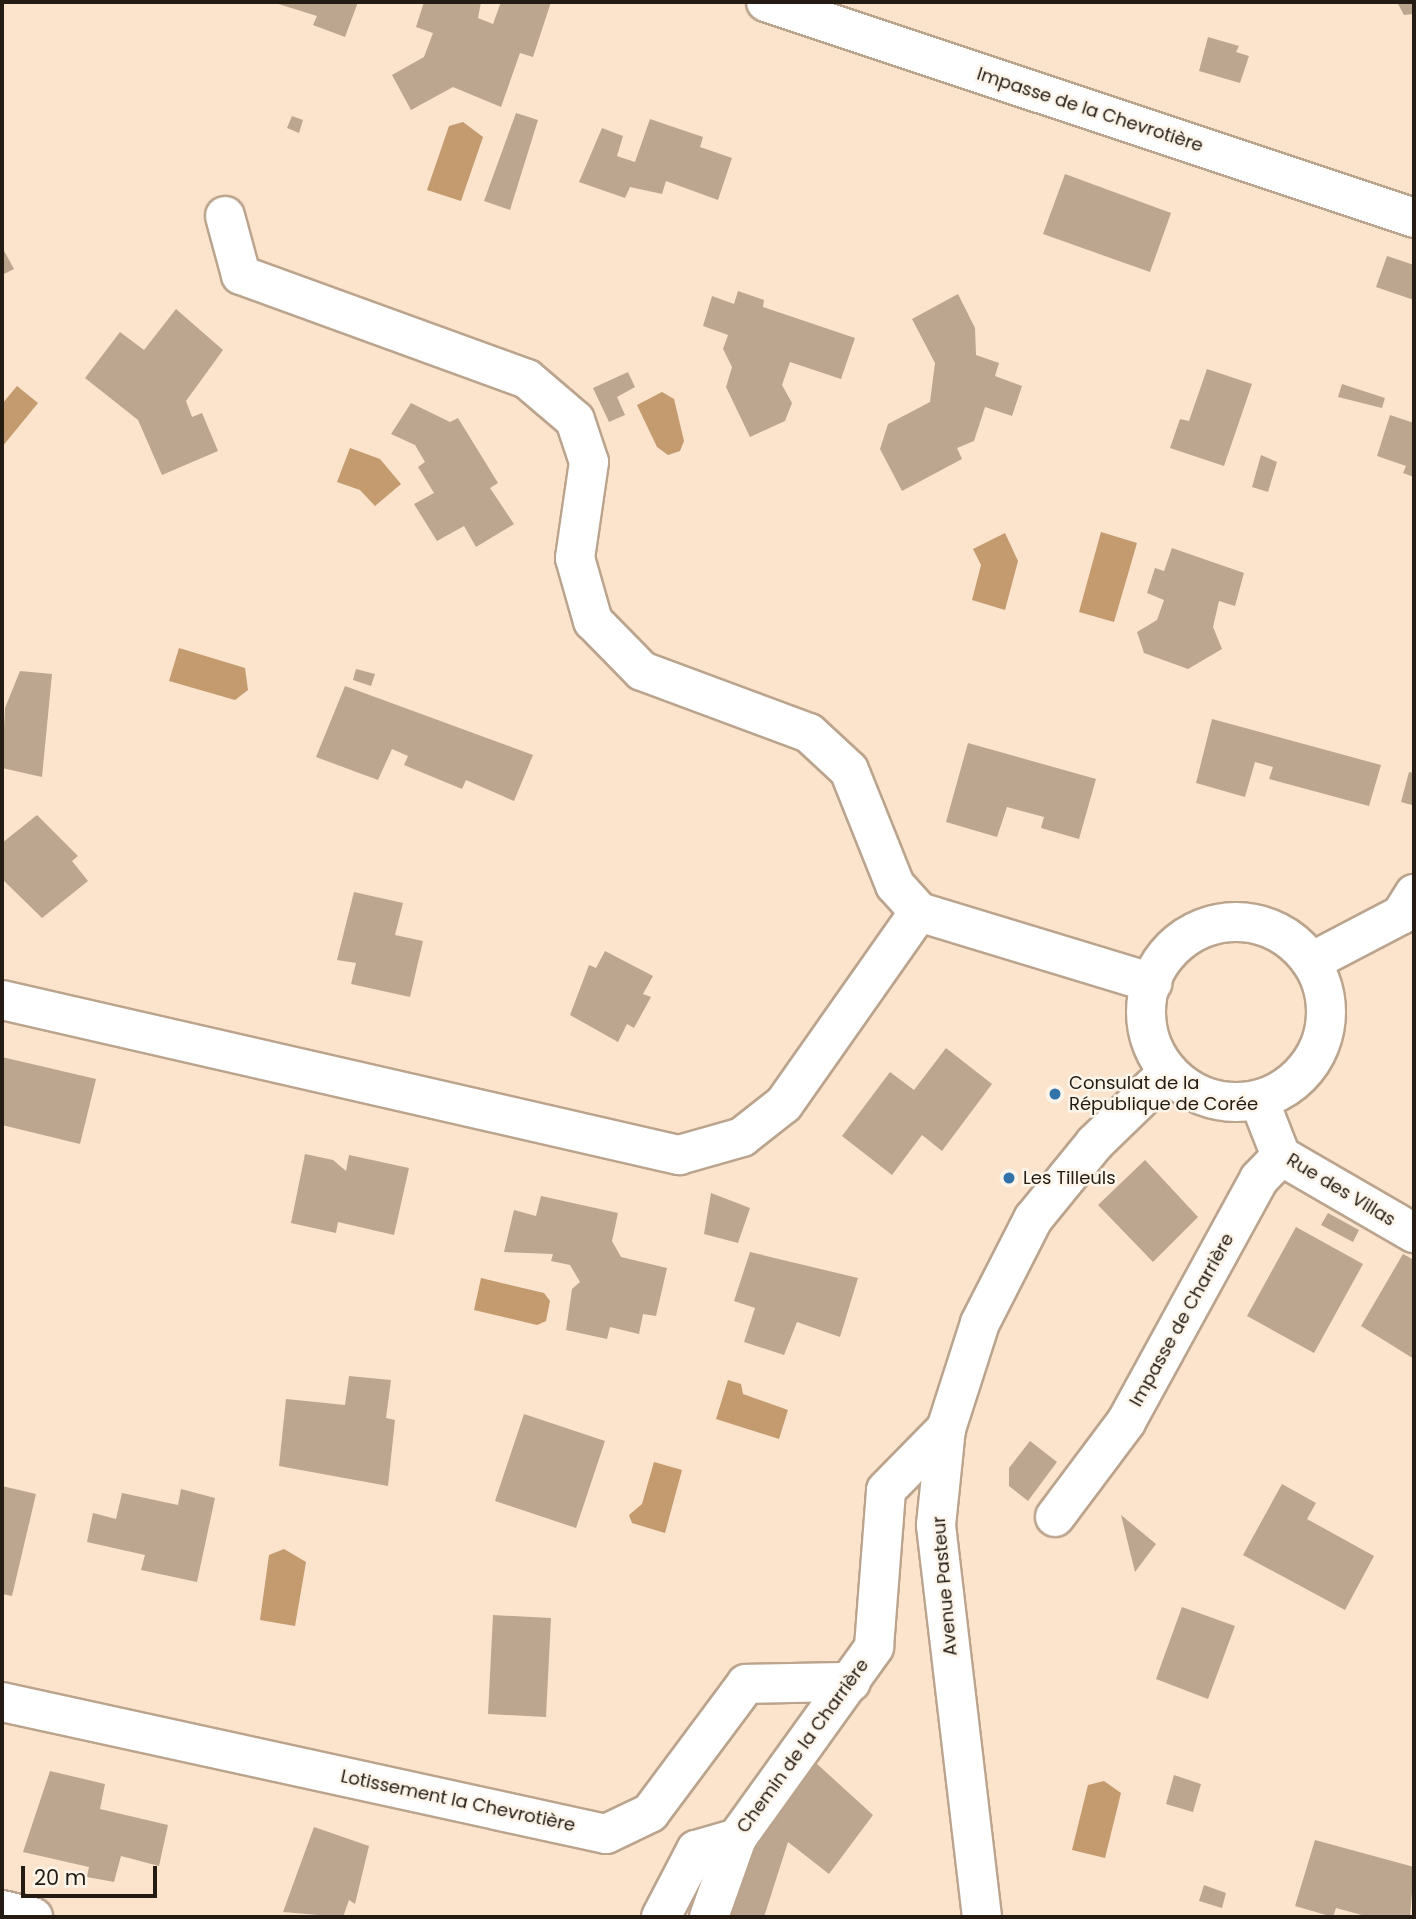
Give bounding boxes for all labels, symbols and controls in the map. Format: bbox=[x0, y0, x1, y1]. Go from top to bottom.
street label: Impasse de la Chevrotière bbox=[974, 63, 1206, 157]
place label: Consulat de la République de Corée bbox=[1069, 1073, 1258, 1116]
marker: Consulat de la République de Corée bbox=[1047, 1086, 1063, 1102]
street label: Rue des Villas bbox=[1283, 1149, 1399, 1231]
place label: Les Tilleuls bbox=[1023, 1167, 1116, 1189]
marker: Les Tilleuls bbox=[1001, 1170, 1017, 1186]
street label: Impasse de Charrière bbox=[1125, 1230, 1239, 1410]
street label: Avenue Pasteur bbox=[928, 1515, 962, 1657]
street label: Chemin de la Charrière bbox=[733, 1655, 873, 1837]
street label: Lotissement la Chevrotière bbox=[339, 1766, 577, 1836]
scale bar bbox=[24, 1853, 161, 1897]
text: 20 m bbox=[34, 1863, 87, 1892]

